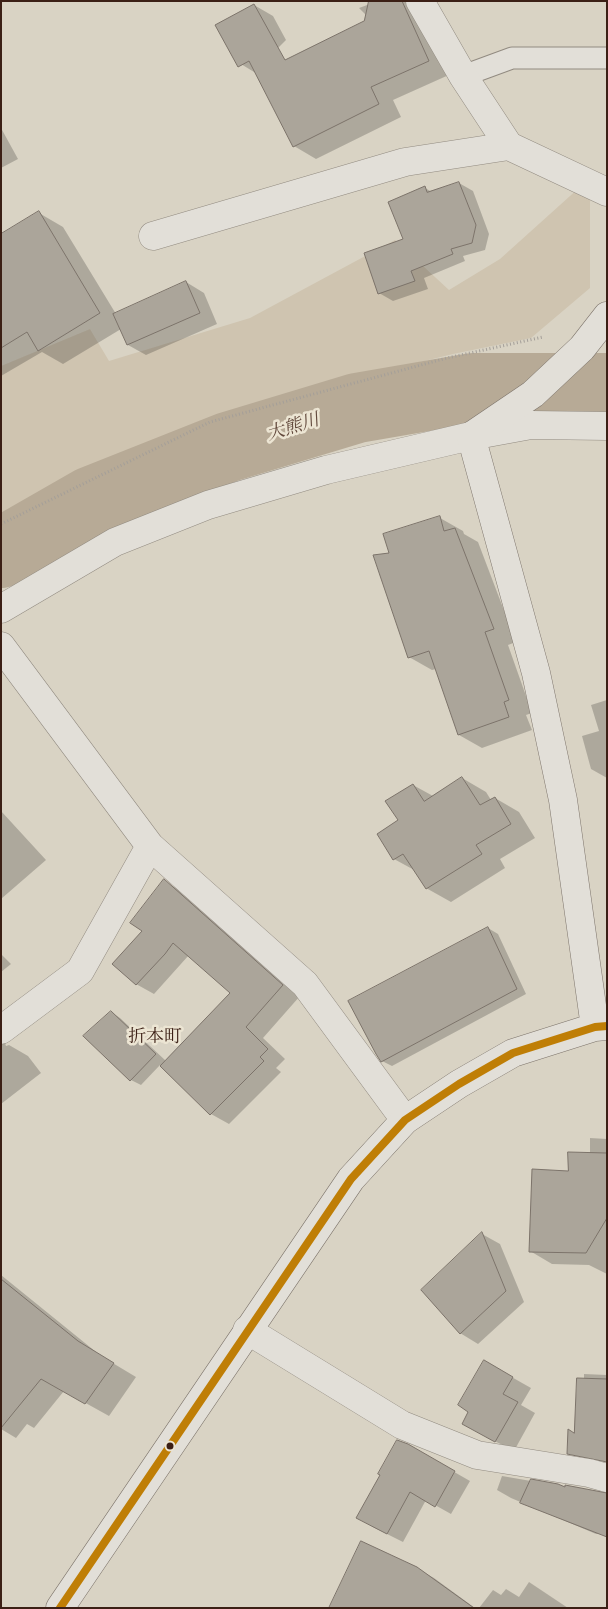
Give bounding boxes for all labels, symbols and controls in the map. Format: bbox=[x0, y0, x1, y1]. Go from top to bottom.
water label: 大熊川 bbox=[264, 410, 322, 446]
district label: 折本町 bbox=[128, 1027, 182, 1049]
unlabelled marker bbox=[165, 1441, 175, 1451]

